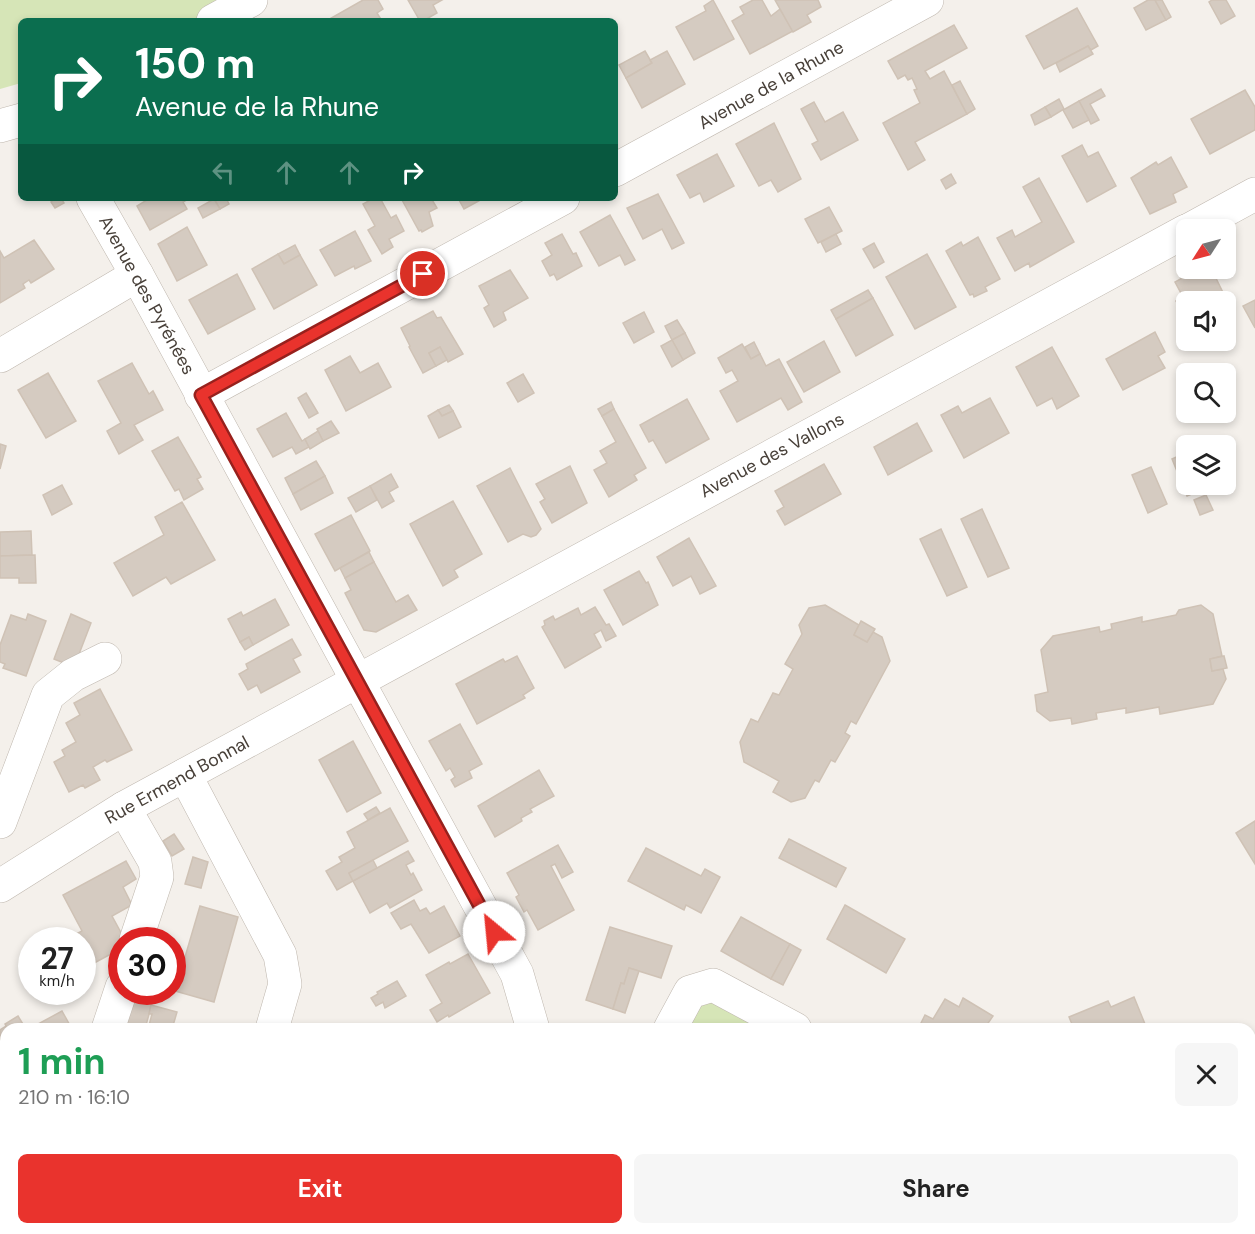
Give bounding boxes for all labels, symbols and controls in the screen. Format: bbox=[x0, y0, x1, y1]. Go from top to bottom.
street label: Avenue de la Rhune bbox=[694, 35, 848, 135]
text: 150 m bbox=[135, 36, 255, 91]
icon: right bbox=[36, 42, 114, 120]
text: Avenue de la Rhune bbox=[135, 89, 379, 124]
icon: left bbox=[207, 156, 240, 189]
icon: ahead bbox=[270, 156, 303, 189]
icon: ahead bbox=[333, 156, 366, 189]
icon: right bbox=[396, 156, 429, 189]
street label: Avenue des Pyrénées bbox=[93, 211, 201, 379]
north arrow bbox=[1176, 219, 1236, 279]
map controls bbox=[1176, 219, 1236, 495]
pin bbox=[397, 248, 448, 299]
icon: arrive bbox=[406, 257, 439, 290]
button: sound bbox=[1176, 291, 1236, 351]
button: search bbox=[1176, 363, 1236, 423]
street label: Avenue des Vallons bbox=[696, 407, 848, 503]
button: layers bbox=[1176, 435, 1236, 495]
street label: Rue Ermend Bonnal bbox=[101, 730, 253, 830]
position arrow bbox=[462, 900, 526, 964]
speed limit sign: 30 bbox=[108, 927, 186, 1005]
text: 27 bbox=[40, 939, 74, 978]
text: km/h bbox=[39, 971, 75, 991]
text: 1 min bbox=[18, 1038, 106, 1085]
button: close bbox=[1175, 1043, 1238, 1106]
text: 210 m · 16:10 bbox=[18, 1084, 130, 1110]
button: Exit bbox=[18, 1154, 622, 1223]
button: Share bbox=[634, 1154, 1238, 1223]

